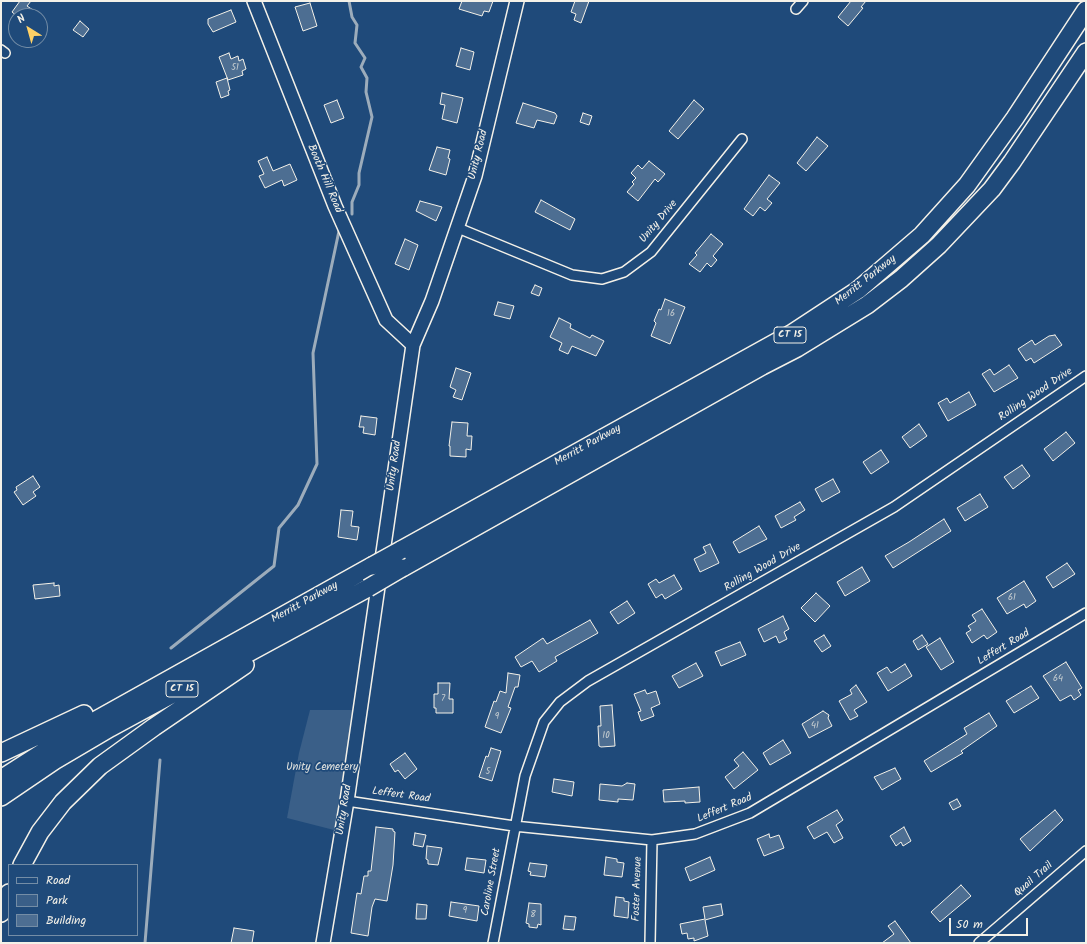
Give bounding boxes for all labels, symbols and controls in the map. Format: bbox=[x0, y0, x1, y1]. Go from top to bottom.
north arrow bbox=[8, 8, 48, 48]
text: N bbox=[13, 10, 30, 28]
house number: 51 bbox=[231, 63, 239, 73]
street label: Unity Road bbox=[466, 129, 492, 181]
street label: Booth Hill Road bbox=[304, 143, 344, 215]
street label: Unity Drive bbox=[637, 198, 681, 246]
street label: Merritt Parkway bbox=[833, 253, 899, 309]
house number: 16 bbox=[667, 309, 675, 319]
road number: CT 15 bbox=[774, 327, 806, 343]
street label: Rolling Wood Drive bbox=[997, 365, 1075, 425]
street label: Merritt Parkway bbox=[552, 422, 624, 470]
street label: Unity Road bbox=[385, 440, 405, 492]
street label: Rolling Wood Drive bbox=[722, 541, 804, 595]
street label: Merritt Parkway bbox=[269, 579, 341, 627]
house number: 61 bbox=[1008, 593, 1016, 603]
street label: Leffert Road bbox=[976, 627, 1032, 669]
house number: 64 bbox=[1053, 674, 1063, 684]
road number: CT 15 bbox=[166, 681, 198, 697]
house number: 7 bbox=[441, 694, 445, 704]
house number: 9 bbox=[495, 712, 499, 722]
house number: 41 bbox=[811, 721, 819, 731]
house number: 10 bbox=[602, 731, 610, 741]
park label: Unity Cemetery bbox=[286, 761, 358, 775]
house number: 5 bbox=[486, 767, 490, 777]
street label: Unity Road bbox=[334, 784, 356, 836]
street label: Leffert Road bbox=[371, 785, 431, 807]
street label: Leffert Road bbox=[695, 791, 755, 827]
street label: Caroline Street bbox=[480, 847, 504, 917]
street label: Foster Avenue bbox=[630, 856, 646, 922]
street label: Quail Trail bbox=[1012, 860, 1056, 900]
legend bbox=[8, 864, 138, 936]
text: Road bbox=[46, 871, 70, 890]
text: Park bbox=[46, 891, 68, 910]
house number: 9 bbox=[463, 906, 467, 916]
house number: 8 bbox=[530, 910, 536, 920]
scale bar bbox=[951, 910, 1030, 936]
text: Building bbox=[46, 911, 86, 930]
text: 50 m bbox=[956, 915, 983, 934]

